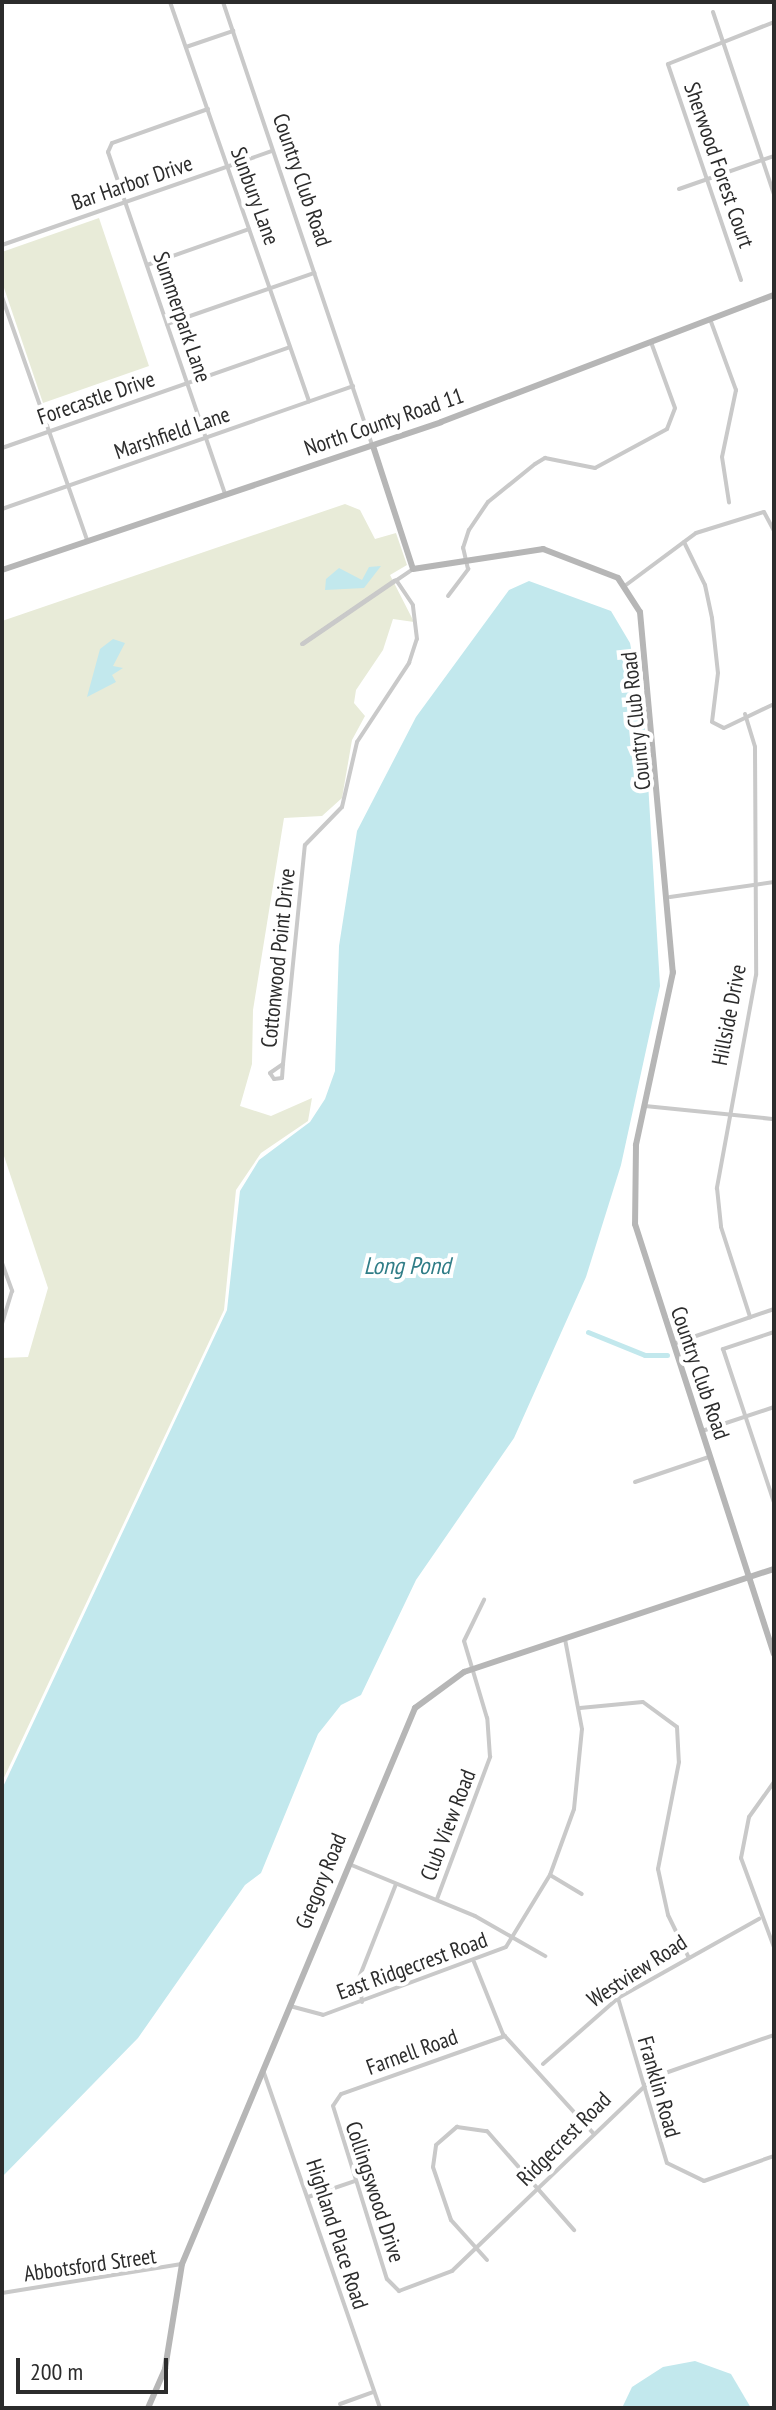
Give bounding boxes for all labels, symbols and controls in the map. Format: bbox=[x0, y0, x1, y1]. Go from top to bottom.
street label: Sherwood Forest Court bbox=[678, 79, 760, 251]
street label: Country Club Road bbox=[267, 110, 337, 250]
street label: Sunbury Lane bbox=[225, 143, 285, 249]
street label: Bar Harbor Drive bbox=[68, 150, 196, 216]
street label: Summerpark Lane bbox=[147, 248, 217, 386]
street label: Forecastle Drive bbox=[34, 366, 158, 430]
street label: North County Road 11 bbox=[301, 382, 467, 462]
street label: Marshfield Lane bbox=[111, 401, 233, 465]
street label: Country Club Road bbox=[616, 650, 656, 792]
street label: Cottonwood Point Drive bbox=[255, 867, 301, 1049]
street label: Hillside Drive bbox=[706, 962, 752, 1068]
water label: Long Pond bbox=[364, 1252, 450, 1280]
street label: Country Club Road bbox=[665, 1303, 735, 1443]
street label: Club View Road bbox=[415, 1765, 481, 1885]
street label: Gregory Road bbox=[290, 1829, 352, 1933]
street label: East Ridgecrest Road bbox=[333, 1927, 491, 2005]
street label: Westview Road bbox=[582, 1929, 692, 2013]
street label: Farnell Road bbox=[363, 2023, 461, 2081]
street label: Franklin Road bbox=[632, 2033, 686, 2141]
street label: Ridgecrest Road bbox=[512, 2087, 616, 2191]
street label: Collingswood Drive bbox=[340, 2118, 410, 2266]
street label: Highland Place Road bbox=[300, 2156, 374, 2312]
street label: Abbotsford Street bbox=[22, 2243, 158, 2287]
scale bar bbox=[20, 2342, 172, 2392]
text: 200 m bbox=[30, 2356, 83, 2387]

